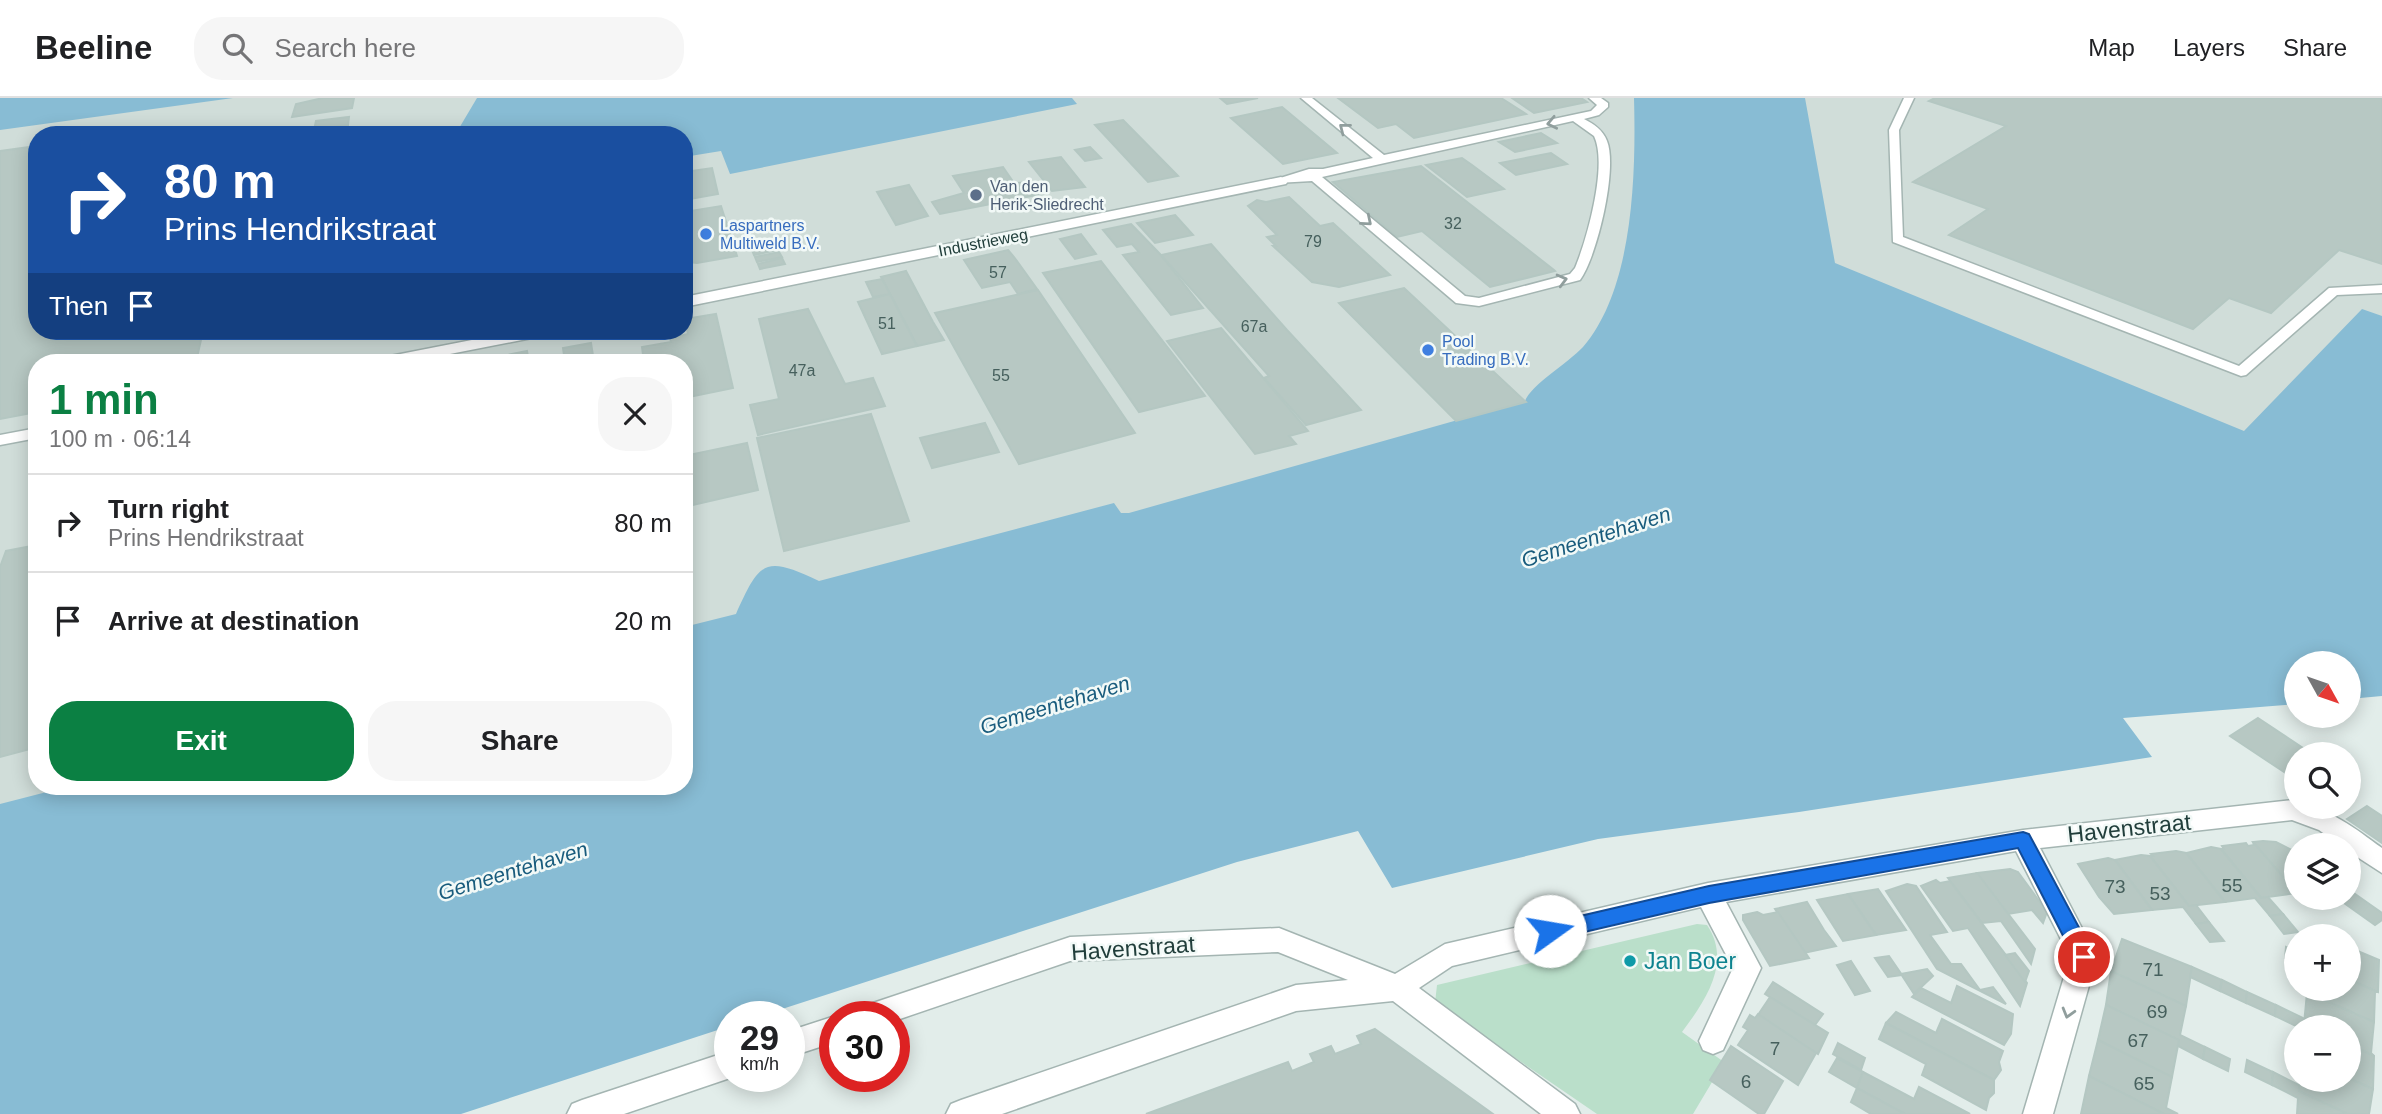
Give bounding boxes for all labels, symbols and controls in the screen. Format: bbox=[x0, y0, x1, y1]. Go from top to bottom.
search box bbox=[194, 17, 684, 80]
text: Beeline bbox=[35, 29, 152, 66]
icon: search bbox=[218, 29, 256, 67]
text: Search here bbox=[274, 33, 416, 63]
text: Map bbox=[2088, 34, 2135, 61]
text: Layers bbox=[2173, 34, 2245, 61]
text: Share bbox=[2283, 34, 2347, 61]
one-way arrow bbox=[1546, 114, 1558, 129]
one-way arrow bbox=[1339, 124, 1352, 137]
icon: right bbox=[49, 154, 140, 245]
text: 80 m bbox=[164, 154, 276, 208]
place label: Van den Herik-Sliedrecht bbox=[990, 178, 1104, 213]
marker: Van den Herik-Sliedrecht bbox=[968, 187, 984, 203]
text: Prins Hendrikstraat bbox=[164, 211, 436, 247]
one-way arrow bbox=[1358, 213, 1371, 225]
house number: 32 bbox=[1444, 215, 1462, 232]
place label: Laspartners Multiweld B.V. bbox=[720, 217, 820, 252]
street label: Industrieweg bbox=[937, 225, 1029, 259]
marker: Laspartners Multiweld B.V. bbox=[698, 226, 714, 242]
house number: 79 bbox=[1304, 233, 1322, 250]
house number: 57 bbox=[989, 264, 1007, 281]
one-way arrow bbox=[1556, 274, 1568, 288]
icon: arrive bbox=[122, 287, 160, 325]
text: Then bbox=[49, 291, 108, 321]
house number: 51 bbox=[878, 315, 896, 332]
house number: 67a bbox=[1241, 318, 1267, 335]
place label: Pool Trading B.V. bbox=[1442, 333, 1529, 368]
marker: Pool Trading B.V. bbox=[1420, 342, 1436, 358]
house number: 47a bbox=[789, 362, 815, 379]
house number: 55 bbox=[992, 367, 1010, 384]
text: 1 min bbox=[49, 376, 159, 423]
button: close bbox=[598, 377, 672, 451]
text: 100 m · 06:14 bbox=[49, 426, 191, 452]
text: Turn right bbox=[108, 494, 229, 524]
water label: Gemeentehaven bbox=[1518, 502, 1673, 571]
icon: right bbox=[49, 504, 87, 542]
text: 80 m bbox=[614, 508, 672, 538]
text: Prins Hendrikstraat bbox=[108, 525, 304, 551]
icon: arrive bbox=[49, 602, 87, 640]
text: Arrive at destination bbox=[108, 606, 359, 636]
text: 20 m bbox=[614, 606, 672, 636]
north arrow bbox=[2284, 651, 2361, 728]
map controls bbox=[2284, 651, 2361, 1092]
water label: Gemeentehaven bbox=[977, 671, 1132, 738]
button: Exit bbox=[49, 701, 354, 781]
button: Share bbox=[368, 701, 672, 781]
button: search bbox=[2284, 742, 2361, 819]
street label: Havenstraat bbox=[2066, 809, 2193, 847]
button: layers bbox=[2284, 833, 2361, 910]
water label: Gemeentehaven bbox=[435, 837, 590, 904]
house number: 55 bbox=[2221, 875, 2243, 896]
house number: 73 bbox=[2104, 876, 2126, 897]
house number: 53 bbox=[2149, 883, 2171, 904]
position arrow bbox=[1513, 894, 1587, 968]
button: + bbox=[2284, 924, 2361, 1001]
pin bbox=[2054, 927, 2114, 987]
street label: Havenstraat bbox=[1070, 931, 1196, 965]
icon: arrive bbox=[2065, 938, 2103, 976]
place label: Jan Boer bbox=[1644, 948, 1736, 974]
marker: Jan Boer bbox=[1622, 953, 1638, 969]
house number: 71 bbox=[2142, 959, 2164, 980]
speed limit sign: 30 bbox=[819, 1001, 910, 1092]
house number: 69 bbox=[2146, 1001, 2168, 1022]
one-way arrow bbox=[2061, 1006, 2076, 1018]
button: − bbox=[2284, 1015, 2361, 1092]
text: 29 bbox=[740, 1018, 779, 1057]
house number: 67 bbox=[2127, 1030, 2149, 1051]
house number: 7 bbox=[1770, 1038, 1780, 1059]
text: km/h bbox=[740, 1054, 779, 1074]
house number: 6 bbox=[1741, 1071, 1751, 1092]
house number: 65 bbox=[2133, 1073, 2155, 1094]

